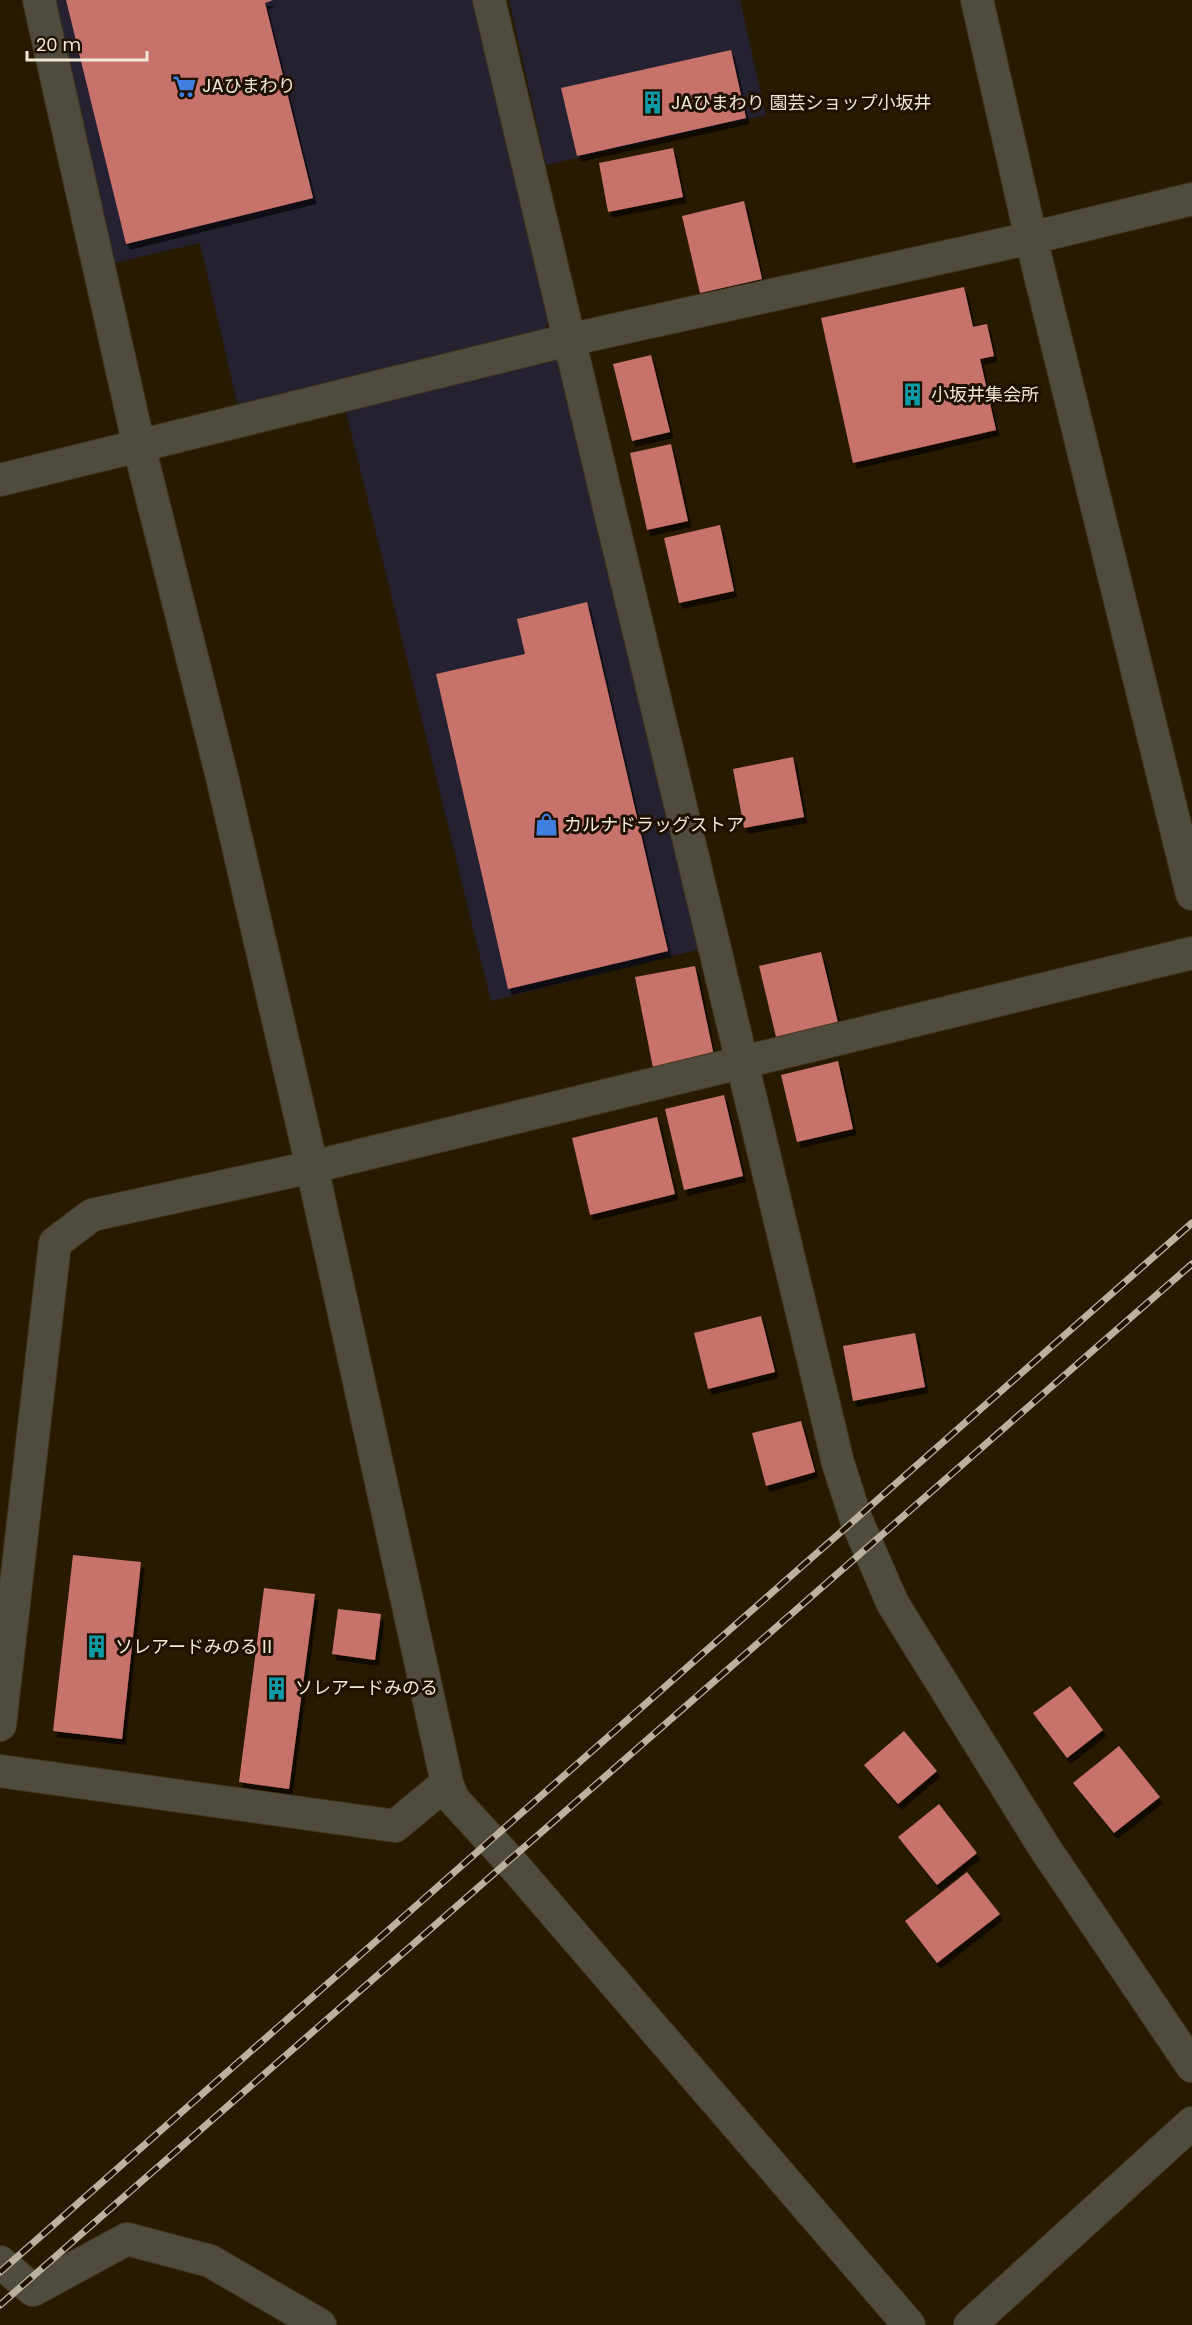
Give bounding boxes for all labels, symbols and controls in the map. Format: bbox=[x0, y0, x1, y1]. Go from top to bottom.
scale bar bbox=[27, 24, 147, 62]
text: 20 m bbox=[36, 32, 81, 57]
supermarket icon: JAひまわり bbox=[171, 73, 197, 99]
place label: JAひまわり bbox=[202, 73, 296, 98]
building icon: JAひまわり 園芸ショップ小坂井 bbox=[640, 90, 666, 116]
place label: JAひまわり 園芸ショップ小坂井 bbox=[671, 90, 931, 115]
building icon: 小坂井集会所 bbox=[900, 382, 926, 408]
place label: 小坂井集会所 bbox=[931, 382, 1039, 407]
shop icon: カルナドラッグストア bbox=[533, 812, 559, 838]
place label: カルナドラッグストア bbox=[564, 812, 744, 837]
building icon: ソレアードみのるⅡ bbox=[84, 1634, 110, 1660]
place label: ソレアードみのるⅡ bbox=[115, 1634, 276, 1659]
building icon: ソレアードみのる bbox=[264, 1675, 290, 1701]
place label: ソレアードみのる bbox=[295, 1675, 438, 1700]

